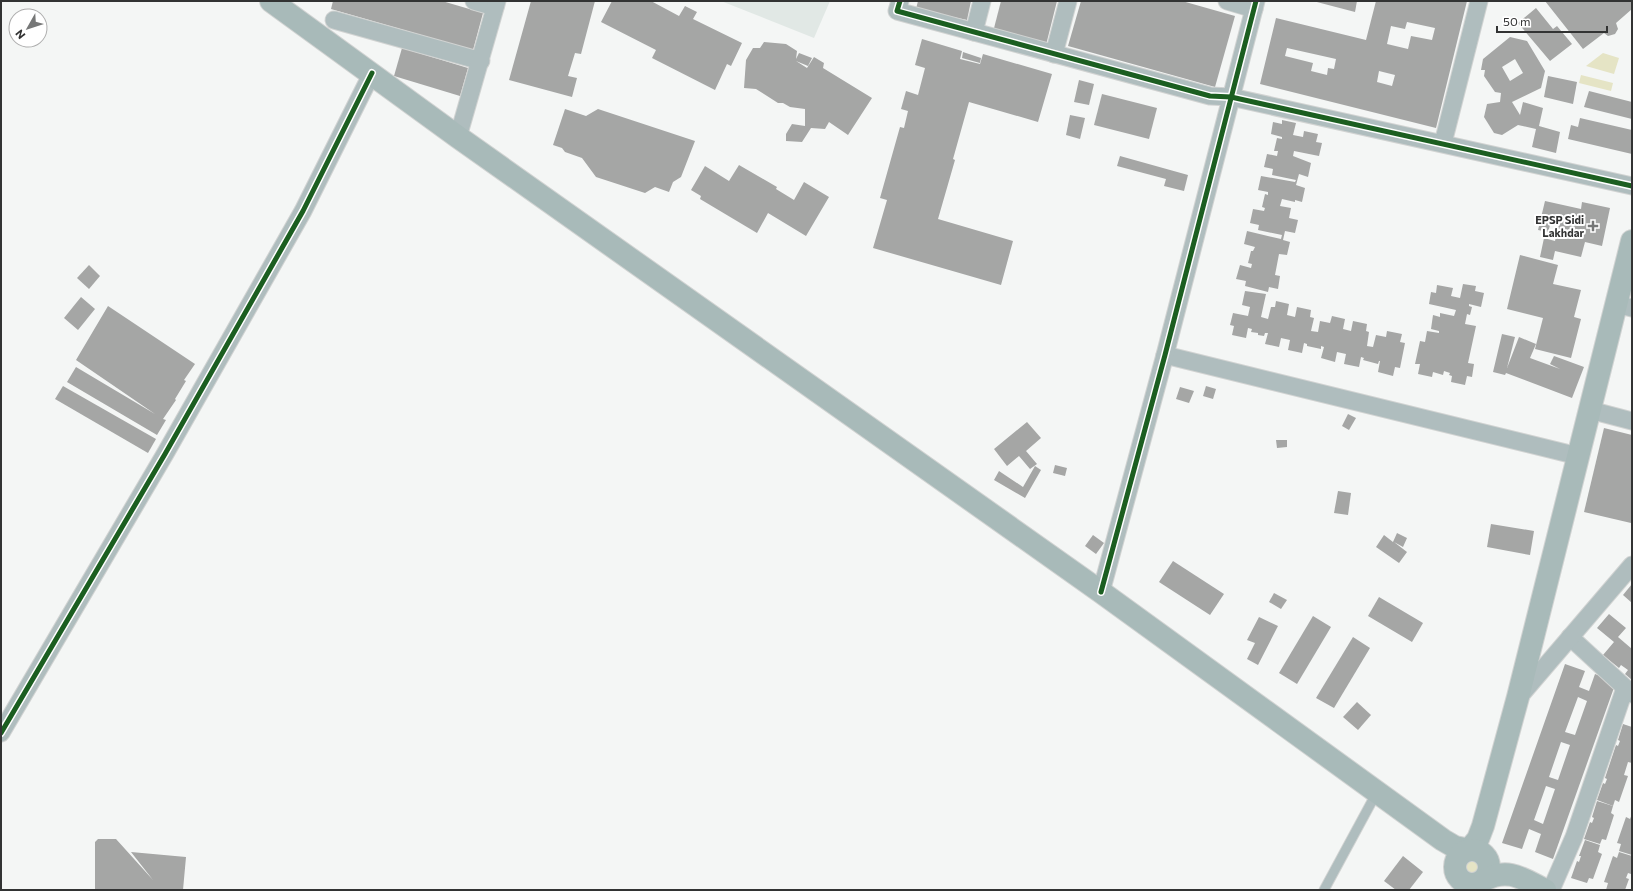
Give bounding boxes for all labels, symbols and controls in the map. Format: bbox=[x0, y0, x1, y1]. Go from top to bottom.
north arrow bbox=[8, 8, 48, 48]
scale bar bbox=[1497, 8, 1607, 34]
text: 50 m bbox=[1503, 14, 1531, 28]
text: N bbox=[12, 27, 27, 42]
place label: EPSP Sidi Lakhdar bbox=[1535, 213, 1584, 239]
marker: EPSP Sidi Lakhdar bbox=[1587, 220, 1599, 232]

